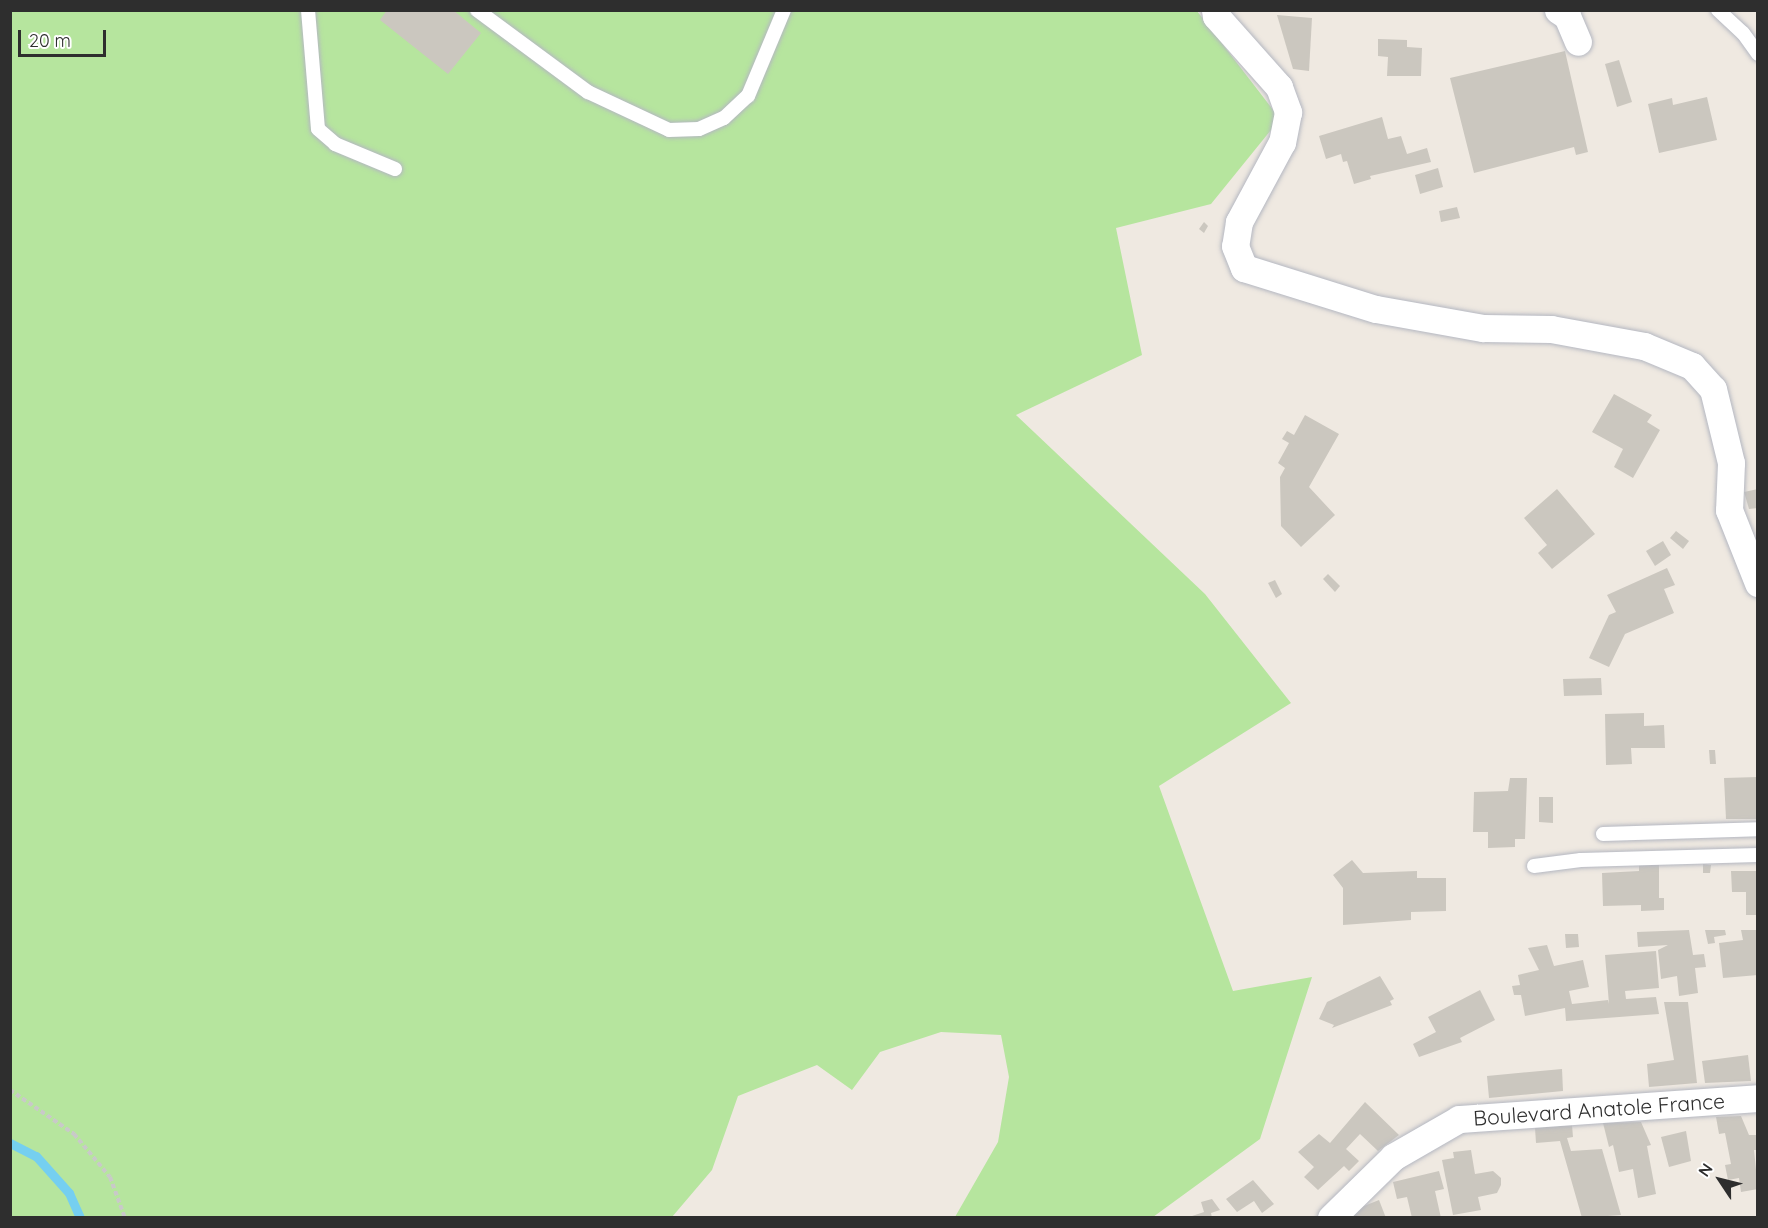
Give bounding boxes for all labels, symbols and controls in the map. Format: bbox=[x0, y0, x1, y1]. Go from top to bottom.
scale bar bbox=[21, 18, 110, 56]
text: 20 m bbox=[29, 29, 71, 52]
street label: Boulevard Anatole France bbox=[1472, 1088, 1726, 1130]
north arrow bbox=[1690, 1150, 1750, 1210]
text: N bbox=[1694, 1159, 1717, 1180]

